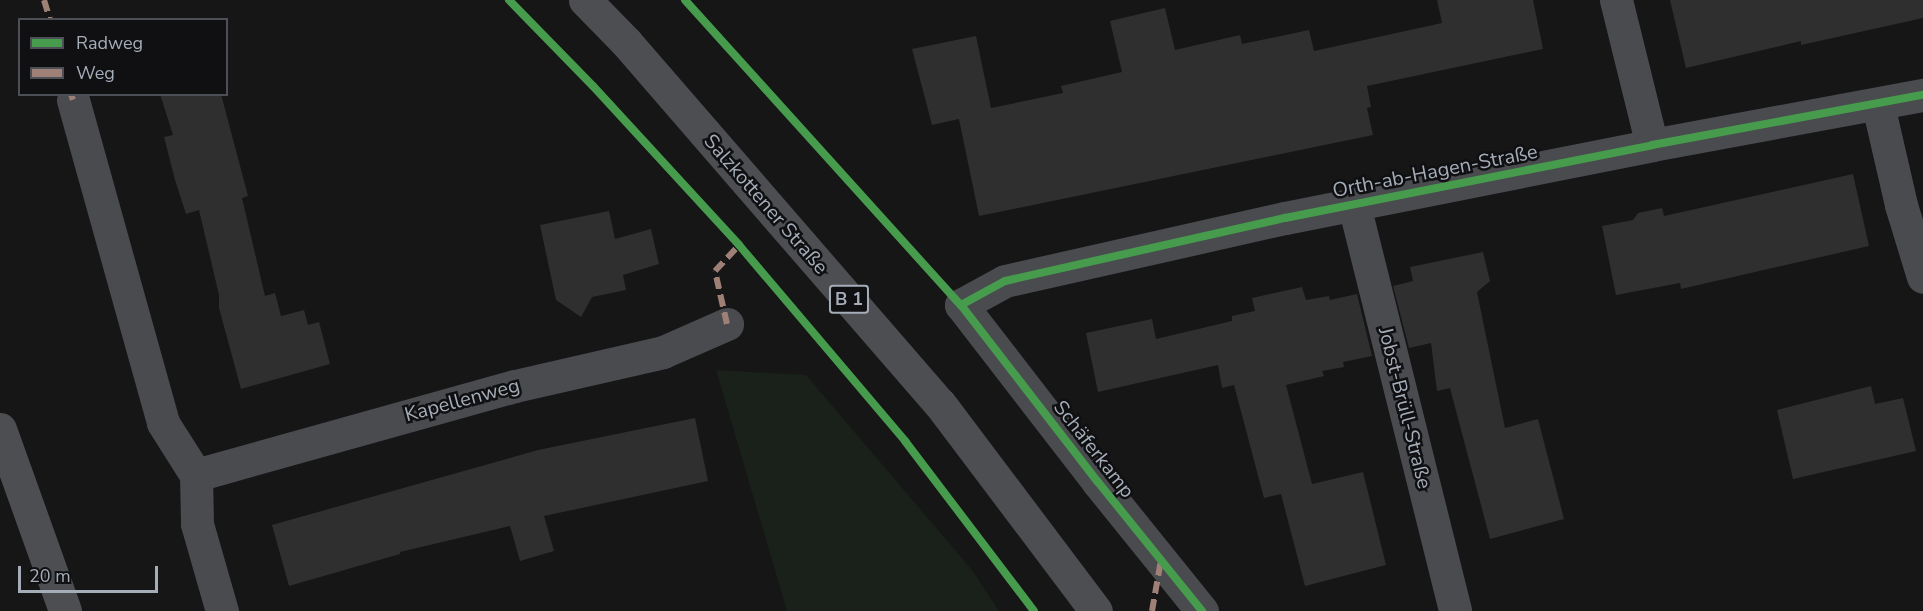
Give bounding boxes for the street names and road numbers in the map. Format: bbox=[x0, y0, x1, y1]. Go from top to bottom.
street label: Salzkottener Straße bbox=[699, 129, 833, 279]
street label: Orth-ab-Hagen-Straße bbox=[1330, 139, 1540, 203]
road number: B 1 bbox=[828, 284, 870, 314]
street label: Jobst-Brüll-Straße bbox=[1373, 325, 1437, 491]
street label: Kapellenweg bbox=[402, 373, 522, 427]
street label: Schäferkamp bbox=[1049, 396, 1139, 502]

